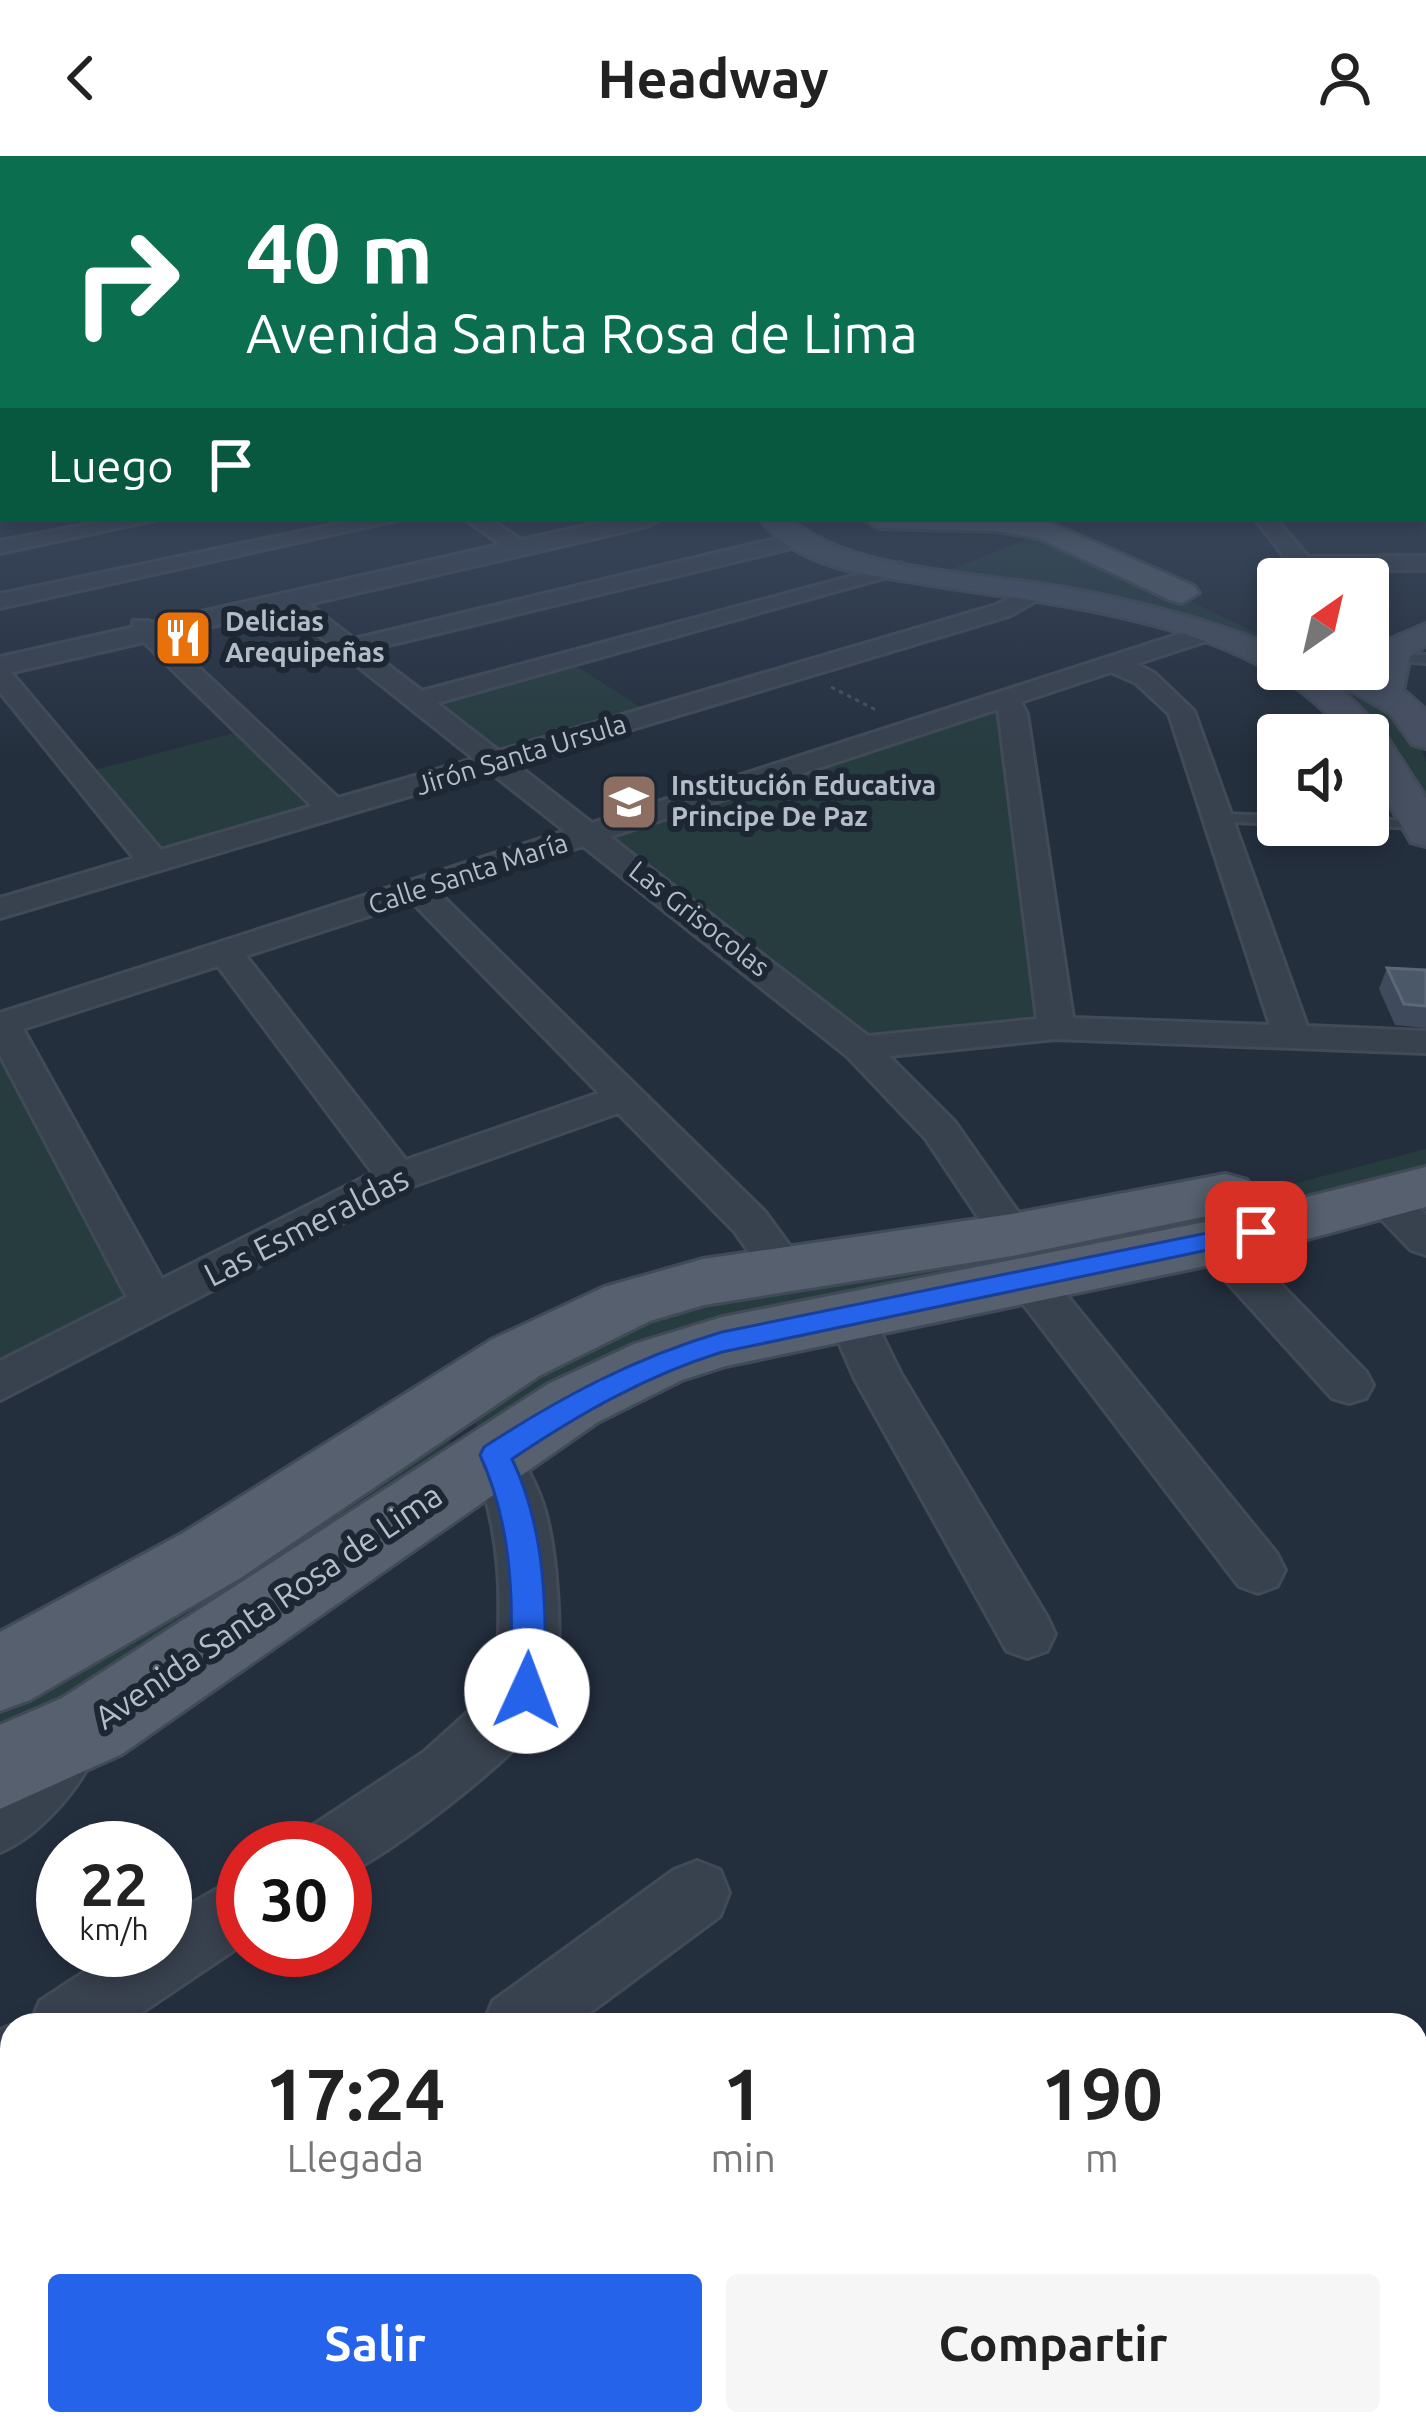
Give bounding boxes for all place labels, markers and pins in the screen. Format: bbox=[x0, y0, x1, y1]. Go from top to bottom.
place label: Delicias Arequipeñas bbox=[225, 606, 385, 667]
restaurant icon: Delicias Arequipeñas bbox=[152, 607, 214, 669]
place label: Institución Educativa Principe De Paz bbox=[671, 770, 936, 831]
school or university icon: Institución Educativa Principe De Paz bbox=[598, 771, 660, 833]
pin bbox=[1205, 1181, 1307, 1283]

